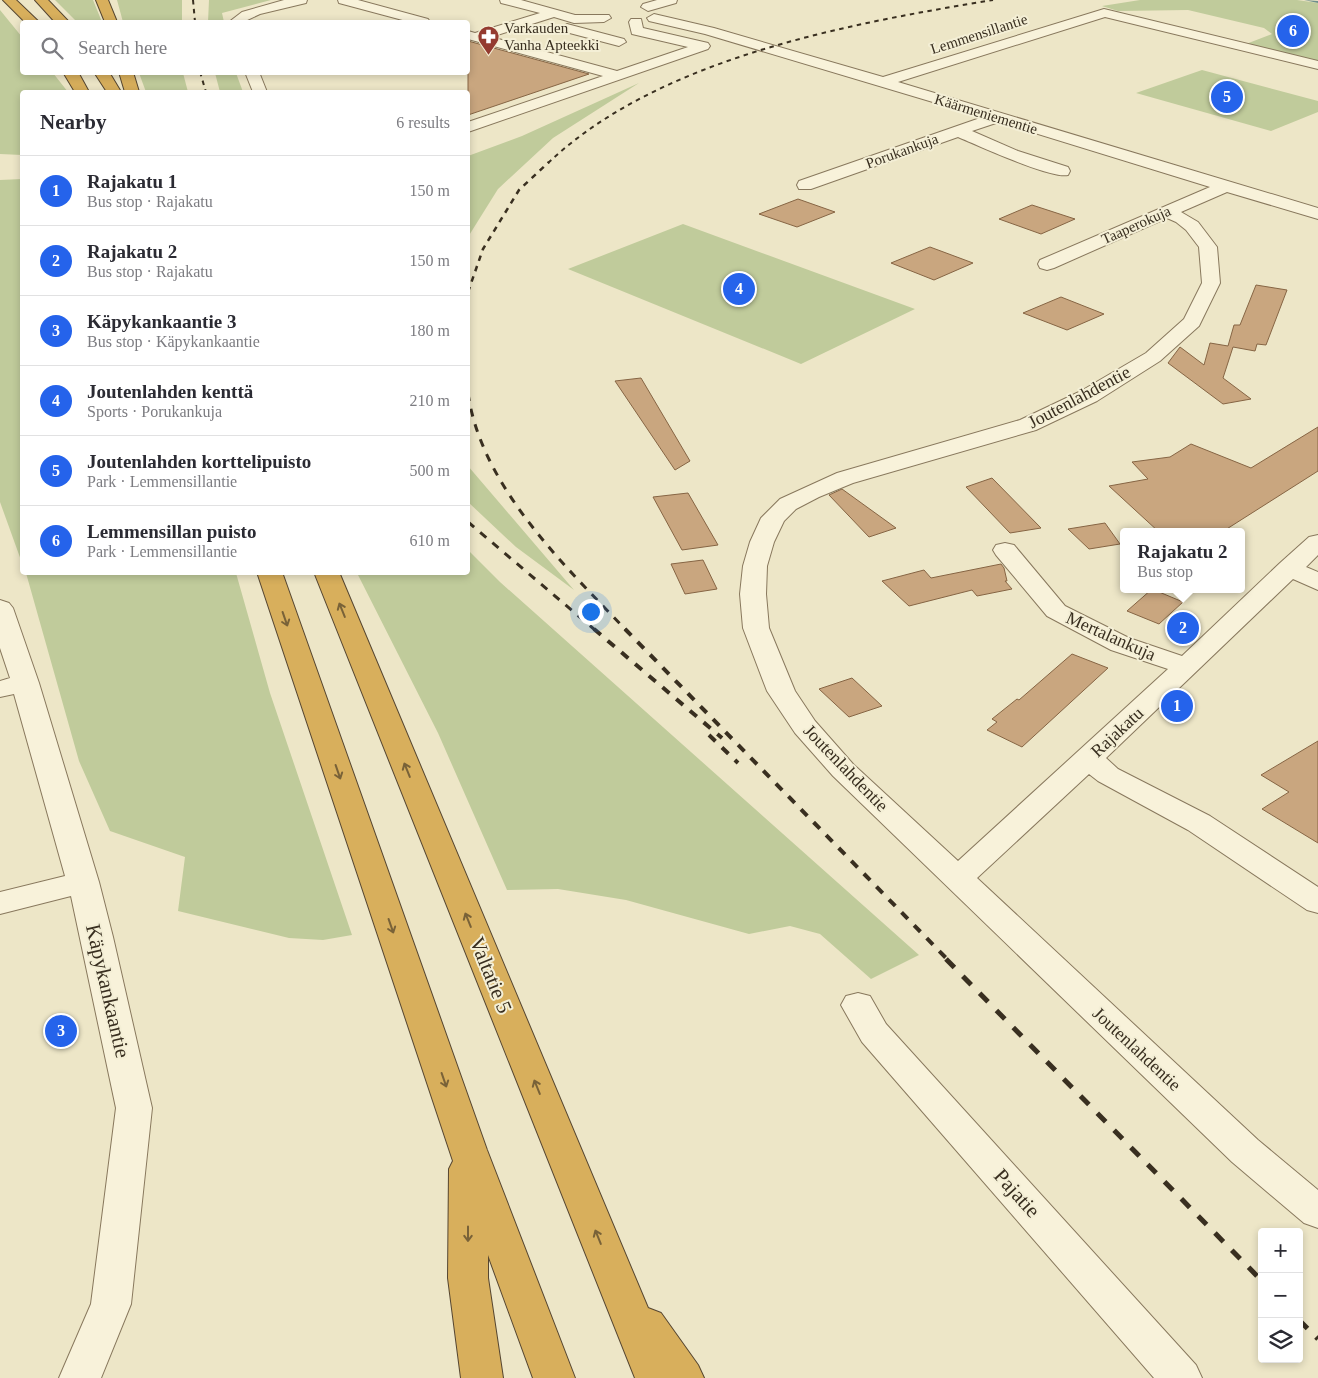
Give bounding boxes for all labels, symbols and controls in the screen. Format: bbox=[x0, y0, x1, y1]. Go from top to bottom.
street label: Lemmensillantie bbox=[929, 11, 1030, 57]
pin: 6 bbox=[1277, 12, 1309, 50]
search box bbox=[20, 20, 470, 75]
place label: Varkauden Vanha Apteekki bbox=[504, 20, 599, 53]
pharmacy icon: Varkauden Vanha Apteekki bbox=[476, 25, 500, 56]
icon: search bbox=[38, 34, 66, 62]
text: Search here bbox=[78, 37, 167, 58]
pin: 5 bbox=[1211, 78, 1243, 116]
street label: Käärmeniementie bbox=[933, 91, 1040, 137]
text: Nearby bbox=[40, 110, 107, 134]
text: 6 results bbox=[396, 114, 450, 131]
street label: Porukankuja bbox=[864, 130, 941, 171]
text: Rajakatu 1 bbox=[87, 171, 177, 192]
text: 1 bbox=[52, 182, 60, 199]
text: 150 m bbox=[410, 182, 450, 199]
text: Bus stop · Rajakatu bbox=[87, 193, 213, 210]
street label: Taaperokuja bbox=[1099, 203, 1173, 247]
text: Rajakatu 2 bbox=[87, 241, 177, 262]
text: 2 bbox=[52, 252, 60, 269]
text: 150 m bbox=[410, 252, 450, 269]
text: Bus stop · Rajakatu bbox=[87, 263, 213, 280]
pin: 4 bbox=[723, 270, 755, 308]
text: Käpykankaantie 3 bbox=[87, 311, 236, 332]
text: 3 bbox=[52, 322, 60, 339]
text: 180 m bbox=[410, 322, 450, 339]
text: Bus stop · Käpykankaantie bbox=[87, 333, 260, 350]
street label: Joutenlahdentie bbox=[1024, 362, 1134, 432]
text: Joutenlahden kenttä bbox=[87, 381, 253, 402]
text: 4 bbox=[52, 392, 60, 409]
text: 210 m bbox=[410, 392, 450, 409]
text: Sports · Porukankuja bbox=[87, 403, 222, 420]
text: Joutenlahden korttelipuisto bbox=[87, 451, 311, 472]
text: 5 bbox=[52, 462, 60, 479]
text: 500 m bbox=[410, 462, 450, 479]
text: Park · Lemmensillantie bbox=[87, 473, 237, 490]
text: Lemmensillan puisto bbox=[87, 521, 256, 542]
popup bbox=[1120, 528, 1245, 593]
text: 6 bbox=[52, 532, 60, 549]
text: 610 m bbox=[410, 532, 450, 549]
text: Rajakatu 2 bbox=[1137, 541, 1228, 562]
text: Park · Lemmensillantie bbox=[87, 543, 237, 560]
text: Bus stop bbox=[1137, 563, 1193, 580]
your location bbox=[578, 599, 604, 625]
one-way arrow bbox=[337, 603, 346, 619]
street label: Mertalankuja bbox=[1063, 607, 1159, 665]
pin: 2 bbox=[1167, 609, 1199, 647]
one-way arrow bbox=[281, 610, 290, 626]
pin: 1 bbox=[1161, 687, 1193, 725]
street label: Rajakatu bbox=[1087, 703, 1147, 761]
street label: Joutenlahdentie bbox=[800, 720, 892, 816]
one-way arrow bbox=[402, 763, 411, 778]
one-way arrow bbox=[334, 764, 343, 780]
one-way arrow bbox=[463, 913, 473, 928]
one-way arrow bbox=[386, 918, 396, 934]
street label: Käpykankaantie bbox=[81, 922, 135, 1060]
street label: Valtatie 5 bbox=[465, 933, 517, 1017]
street label: Joutenlahdentie bbox=[1089, 1003, 1185, 1095]
pin: 3 bbox=[45, 1012, 77, 1050]
one-way arrow bbox=[439, 1071, 449, 1087]
one-way arrow bbox=[531, 1080, 541, 1095]
street label: Pajatie bbox=[989, 1164, 1045, 1222]
one-way arrow bbox=[463, 1226, 473, 1242]
map controls bbox=[1258, 1228, 1303, 1363]
button: + bbox=[1258, 1228, 1303, 1273]
one-way arrow bbox=[593, 1230, 602, 1245]
button: − bbox=[1258, 1273, 1303, 1318]
button: layers bbox=[1258, 1318, 1303, 1363]

